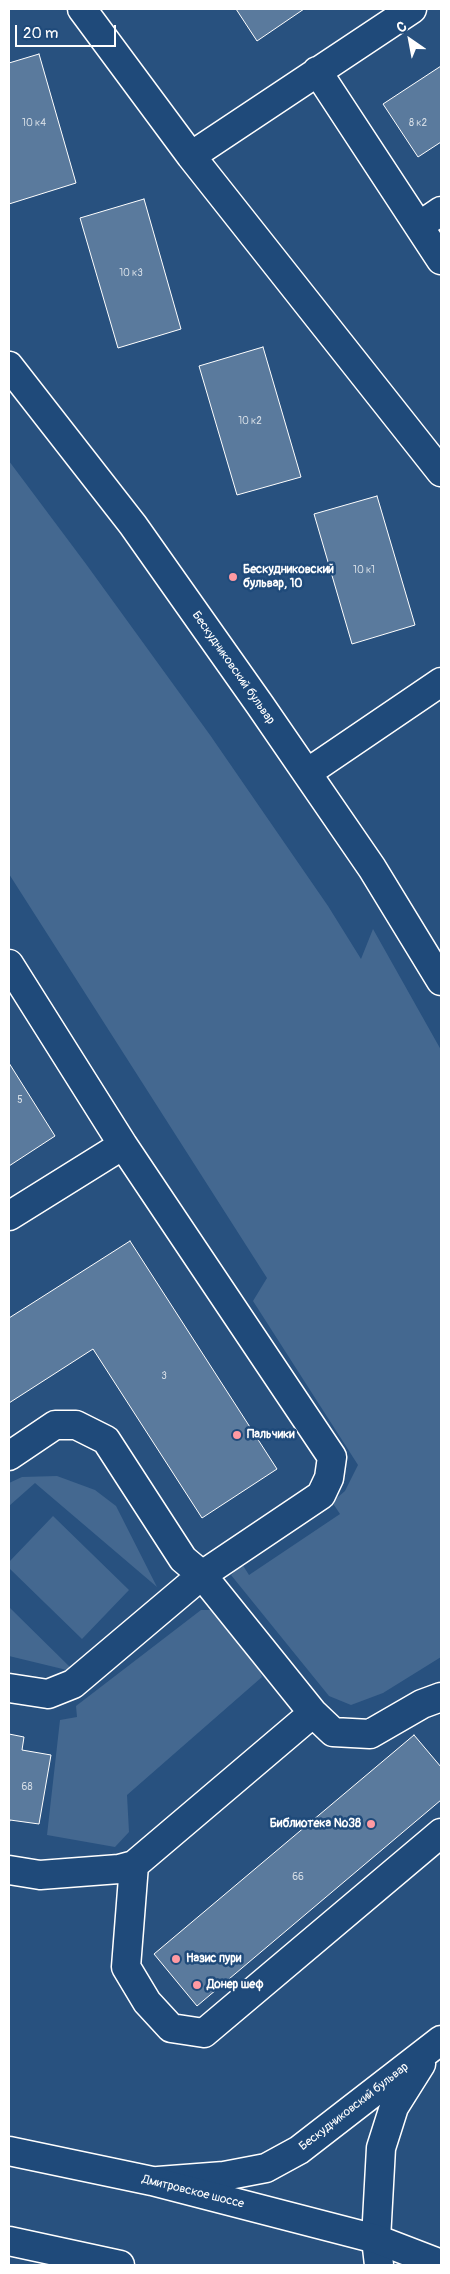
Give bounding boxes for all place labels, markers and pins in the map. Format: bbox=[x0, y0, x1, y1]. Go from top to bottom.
place label: Бескудниковский бульвар, 10 bbox=[243, 563, 334, 591]
marker: Бескудниковский бульвар, 10 bbox=[227, 571, 239, 583]
place label: Пальчики bbox=[247, 1428, 295, 1442]
marker: Пальчики bbox=[231, 1429, 243, 1441]
place label: Библиотека №38 bbox=[270, 1817, 361, 1831]
marker: Библиотека №38 bbox=[365, 1818, 377, 1830]
place label: Назис пури bbox=[186, 1952, 241, 1966]
marker: Назис пури bbox=[170, 1953, 182, 1965]
place label: Донер шеф bbox=[207, 1978, 264, 1992]
marker: Донер шеф bbox=[191, 1979, 203, 1991]

